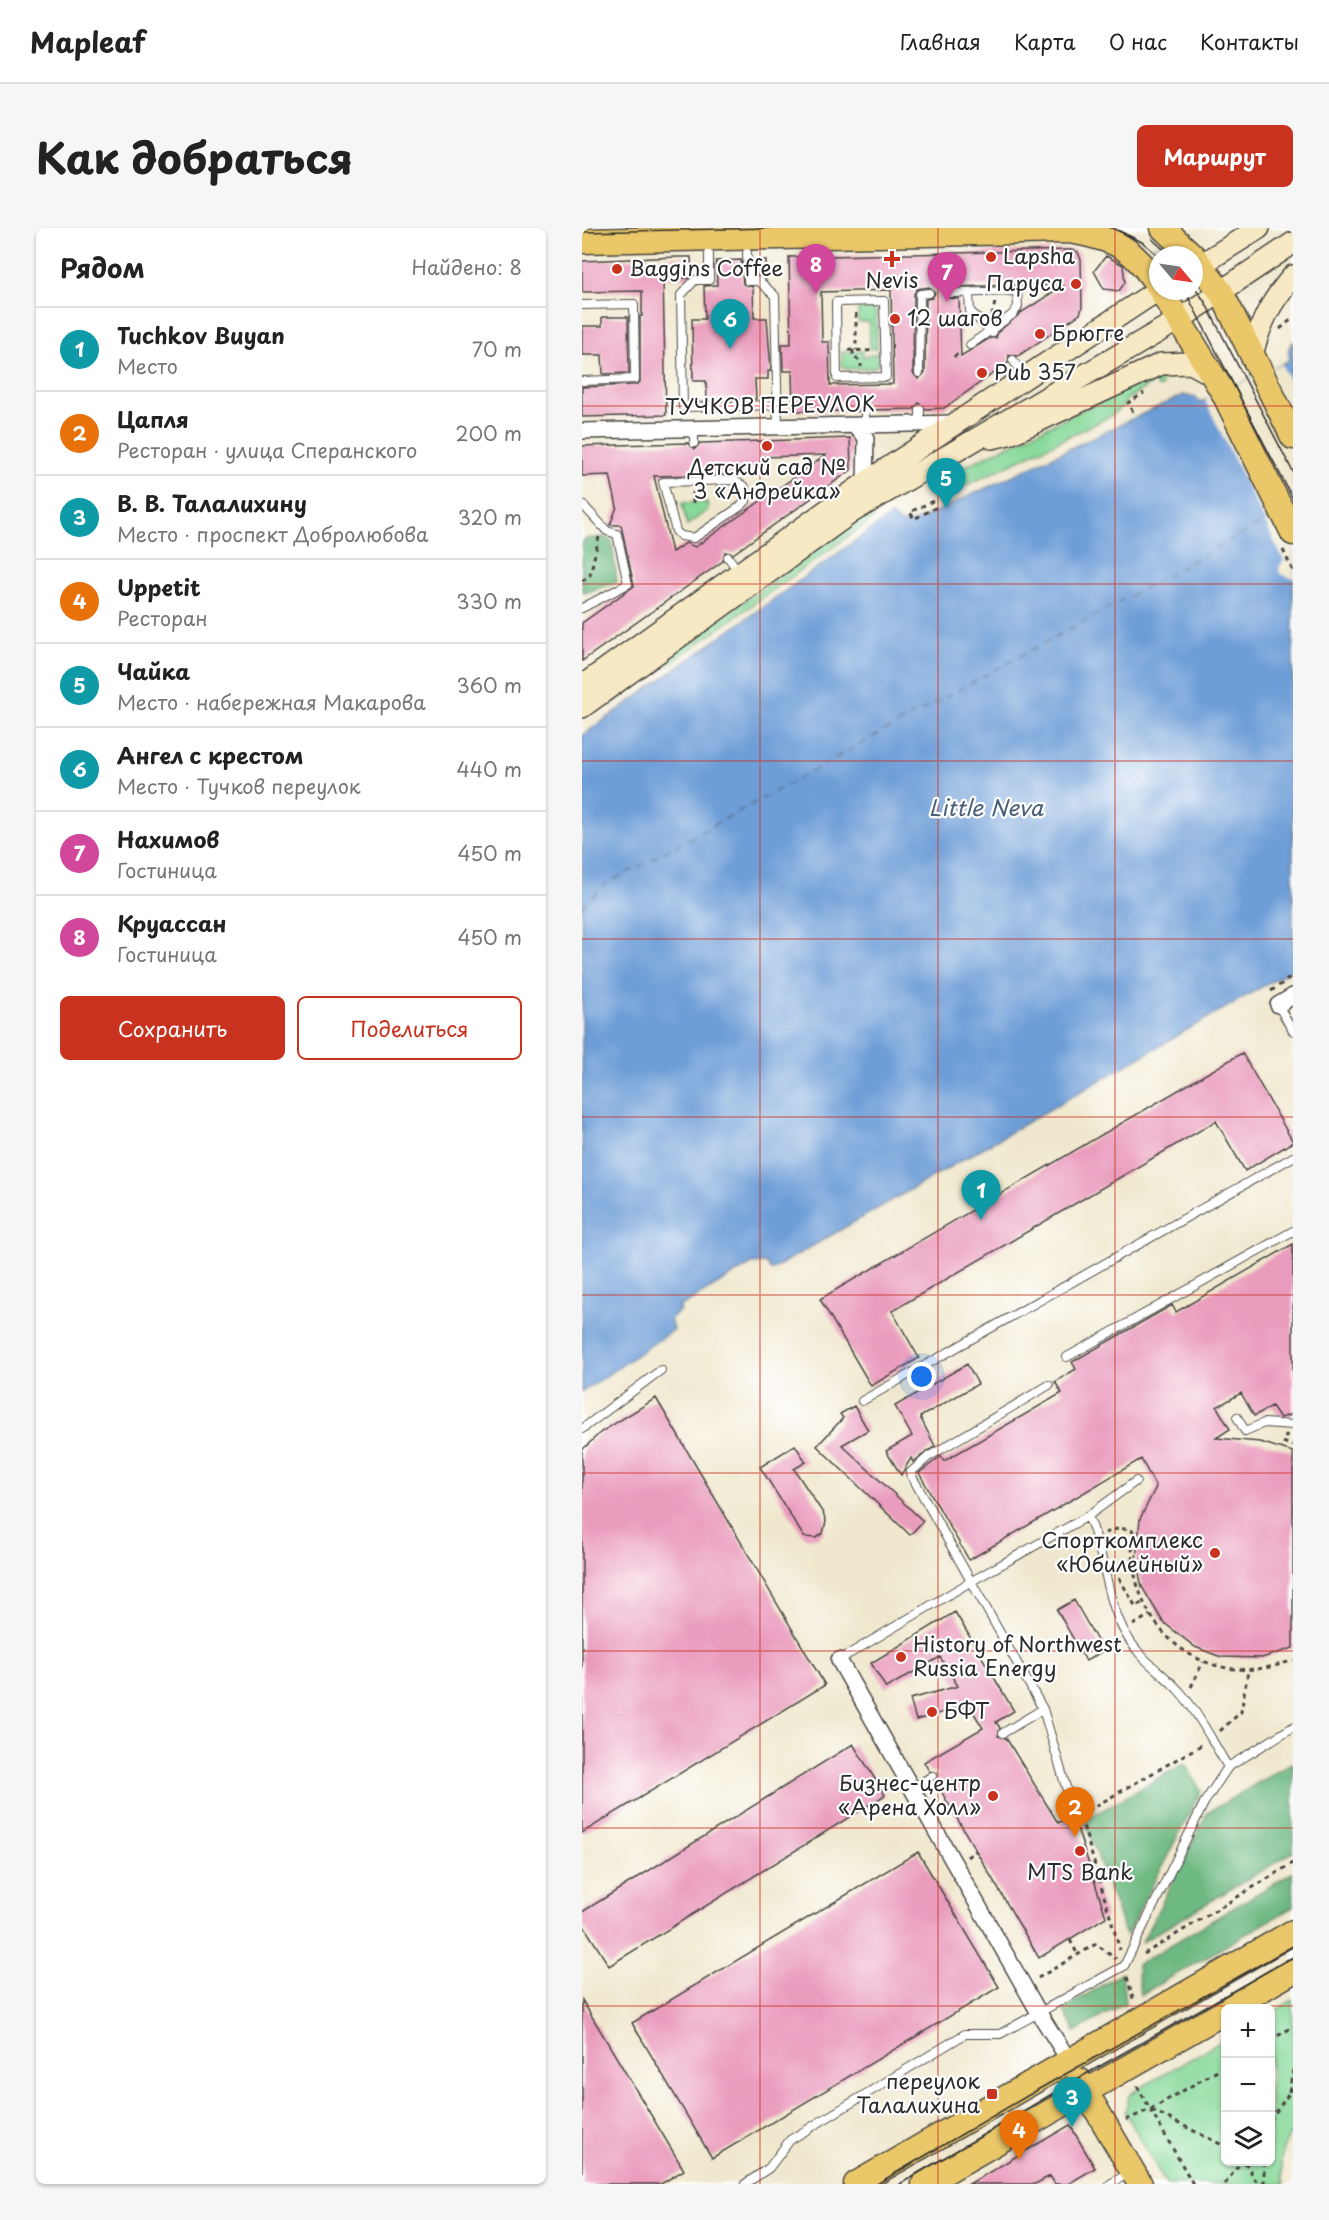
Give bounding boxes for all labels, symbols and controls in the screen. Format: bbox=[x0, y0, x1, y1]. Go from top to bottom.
text: Mapleaf bbox=[30, 20, 146, 63]
text: Главная bbox=[900, 25, 981, 57]
text: Карта bbox=[1014, 25, 1076, 57]
text: О нас bbox=[1109, 25, 1167, 57]
text: Контакты bbox=[1200, 25, 1299, 57]
text: Как добраться bbox=[36, 125, 353, 188]
button: Маршрут bbox=[1137, 125, 1293, 187]
place label: Lapsha bbox=[1003, 239, 1075, 271]
pin: 8 bbox=[796, 244, 836, 294]
north arrow bbox=[1149, 246, 1203, 300]
text: Рядом bbox=[60, 248, 145, 287]
marker: Lapsha bbox=[984, 250, 998, 264]
place label: Baggins Coffee bbox=[629, 251, 783, 283]
text: Найдено: 8 bbox=[412, 252, 522, 282]
marker: Nevis bbox=[885, 252, 899, 266]
pin: 7 bbox=[928, 253, 967, 302]
marker: Baggins Coffee bbox=[610, 262, 624, 276]
place label: Nevis bbox=[866, 263, 918, 295]
place label: Паруса bbox=[986, 266, 1064, 298]
marker: Паруса bbox=[1069, 277, 1083, 291]
pin: 6 bbox=[710, 300, 750, 349]
place label: 12 шагов bbox=[907, 301, 1003, 333]
marker: 12 шагов bbox=[888, 312, 902, 326]
place label: Брюгге bbox=[1052, 316, 1125, 348]
text: Tuchkov Buyan bbox=[117, 318, 285, 351]
marker: Брюгге bbox=[1033, 327, 1047, 341]
text: 1 bbox=[75, 334, 84, 364]
text: 70 m bbox=[472, 334, 522, 364]
text: Место bbox=[117, 351, 178, 381]
place label: Pub 357 bbox=[994, 355, 1076, 387]
marker: Pub 357 bbox=[975, 366, 989, 380]
street label: ТУЧКОВ ПЕРЕУЛОК bbox=[665, 386, 875, 422]
text: Цапля bbox=[117, 402, 189, 435]
text: 2 bbox=[72, 418, 87, 448]
text: 200 m bbox=[455, 418, 522, 448]
text: Ресторан · улица Сперанского bbox=[117, 435, 417, 465]
marker: Детский сад № 3 «Андрейка» bbox=[760, 439, 774, 453]
place label: Детский сад № 3 «Андрейка» bbox=[687, 450, 846, 506]
pin: 5 bbox=[926, 458, 966, 508]
text: В. В. Талалихину bbox=[117, 486, 307, 519]
text: 3 bbox=[73, 502, 86, 532]
text: 320 m bbox=[458, 502, 522, 532]
text: Место · проспект Добролюбова bbox=[117, 519, 429, 549]
text: Uppetit bbox=[117, 570, 201, 603]
text: 4 bbox=[73, 586, 86, 616]
text: 330 m bbox=[456, 586, 522, 616]
text: Ресторан bbox=[117, 603, 208, 633]
text: Чайка bbox=[117, 654, 190, 687]
text: 5 bbox=[73, 670, 86, 700]
text: 360 m bbox=[456, 670, 522, 700]
text: Место · набережная Макарова bbox=[117, 687, 426, 717]
text: Ангел с крестом bbox=[117, 738, 303, 771]
text: 6 bbox=[72, 754, 87, 784]
text: 440 m bbox=[457, 754, 522, 784]
text: Место · Тучков переулок bbox=[117, 771, 361, 801]
water label: Little Neva bbox=[929, 790, 1044, 823]
text: Нахимов bbox=[117, 822, 219, 855]
text: 7 bbox=[74, 838, 85, 868]
text: 450 m bbox=[457, 838, 522, 868]
text: Гостиница bbox=[117, 855, 217, 885]
text: Круассан bbox=[117, 906, 226, 939]
text: 8 bbox=[73, 922, 86, 952]
text: 450 m bbox=[457, 922, 522, 952]
text: Гостиница bbox=[117, 939, 217, 969]
button: Сохранить bbox=[60, 996, 285, 1060]
button: Поделиться bbox=[297, 996, 522, 1060]
pin: 1 bbox=[962, 1170, 1000, 1220]
your location bbox=[907, 1362, 936, 1391]
place label: Спорткомплекс «Юбилейный» bbox=[1041, 1523, 1203, 1579]
marker: Спорткомплекс «Юбилейный» bbox=[1208, 1546, 1222, 1560]
place label: History of Northwest Russia Energy bbox=[913, 1627, 1122, 1683]
marker: History of Northwest Russia Energy bbox=[894, 1650, 908, 1664]
place label: БФТ bbox=[944, 1694, 990, 1726]
marker: БФТ bbox=[925, 1705, 939, 1719]
place label: Бизнес-центр «Арена Холл» bbox=[838, 1766, 981, 1822]
pin: 2 bbox=[1056, 1788, 1094, 1837]
marker: Бизнес-центр «Арена Холл» bbox=[986, 1789, 1000, 1803]
marker: МТS Bank bbox=[1073, 1844, 1087, 1858]
place label: МТS Bank bbox=[1027, 1855, 1133, 1887]
map controls bbox=[1221, 2004, 1275, 2166]
button: + bbox=[1221, 2004, 1275, 2058]
button: − bbox=[1221, 2058, 1275, 2112]
place label: переулок Талалихина bbox=[856, 2064, 981, 2120]
pin: 3 bbox=[1052, 2078, 1092, 2127]
marker: переулок Талалихина bbox=[985, 2087, 999, 2101]
pin: 4 bbox=[1000, 2110, 1038, 2160]
button: layers bbox=[1221, 2112, 1275, 2166]

